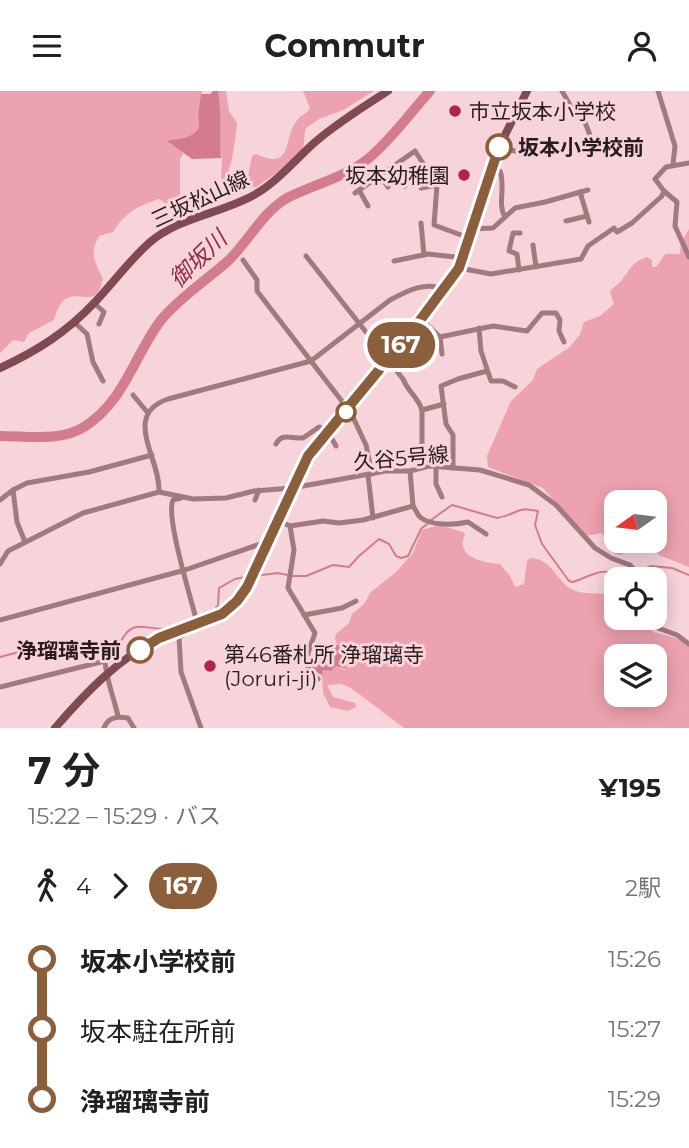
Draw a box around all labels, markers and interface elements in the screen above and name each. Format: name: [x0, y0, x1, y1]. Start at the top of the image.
text: Commutr: [264, 26, 425, 65]
icon: menu: [28, 27, 66, 65]
icon: person: [623, 27, 661, 65]
place label: 市立坂本小学校: [469, 99, 616, 124]
marker: 市立坂本小学校: [447, 103, 463, 119]
marker: 坂本小学校前: [486, 134, 512, 160]
place label: 坂本小学校前: [518, 135, 644, 160]
place label: 坂本幼稚園: [345, 163, 450, 188]
street label: 三坂松山線: [147, 165, 253, 233]
marker: 坂本幼稚園: [456, 167, 472, 183]
water label: 御坂川: [163, 223, 235, 293]
line badge: 167: [361, 322, 441, 368]
text: 167: [381, 330, 421, 359]
unlabelled marker: [336, 402, 356, 422]
street label: 久谷5号線: [352, 441, 450, 475]
north arrow: [604, 490, 667, 553]
map controls: [604, 490, 667, 707]
button: locate: [604, 567, 667, 630]
marker: 浄瑠璃寺前: [127, 637, 153, 663]
place label: 浄瑠璃寺前: [16, 638, 121, 663]
place label: 第46番札所 浄瑠璃寺 (Joruri-ji): [224, 642, 424, 691]
button: layers: [604, 644, 667, 707]
marker: 第46番札所 浄瑠璃寺 (Joruri-ji): [202, 658, 218, 674]
text: 7 分: [28, 747, 100, 794]
text: ¥195: [599, 772, 661, 804]
text: 15:22 – 15:29 · バス: [28, 802, 221, 830]
icon: walk: [28, 867, 66, 905]
icon: forward: [101, 867, 139, 905]
text: 167: [163, 871, 203, 900]
text: 4: [76, 872, 91, 900]
text: 2駅: [625, 874, 661, 902]
text: 15:26: [608, 945, 661, 973]
text: 坂本小学校前: [80, 946, 236, 978]
text: 15:27: [608, 1015, 661, 1043]
text: 坂本駐在所前: [80, 1016, 236, 1048]
text: 15:29: [608, 1085, 661, 1113]
text: 浄瑠璃寺前: [80, 1086, 210, 1118]

